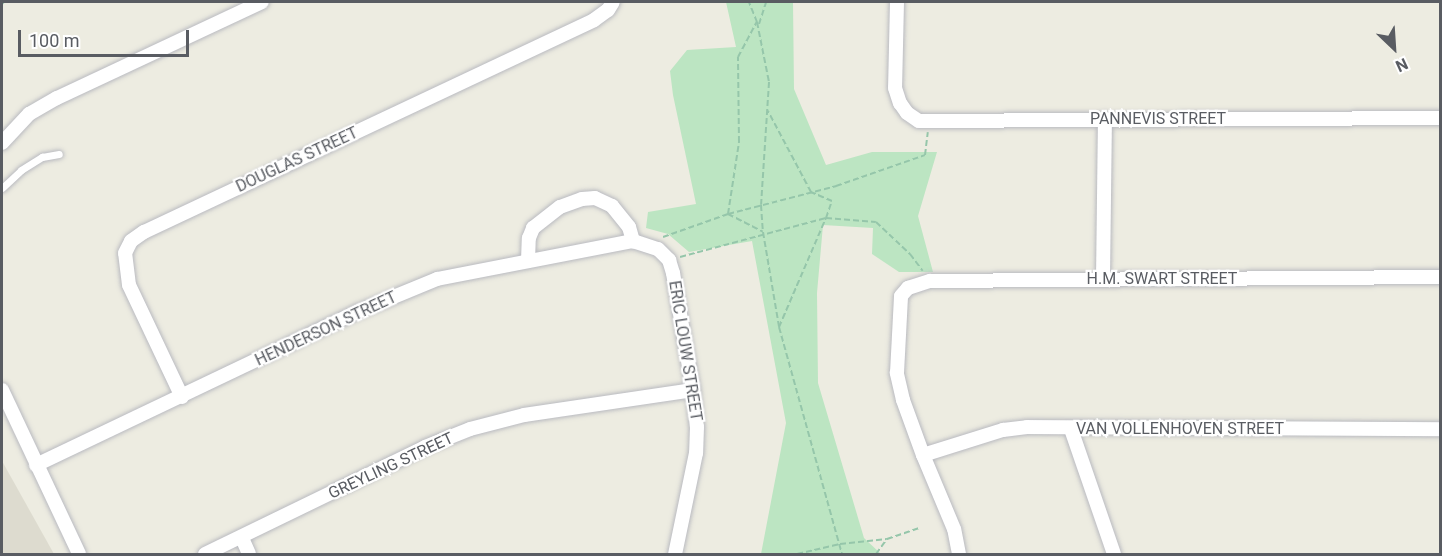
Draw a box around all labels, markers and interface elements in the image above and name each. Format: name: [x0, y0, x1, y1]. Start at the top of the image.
scale bar: [21, 18, 192, 56]
north arrow: [1364, 18, 1424, 78]
text: 100 m: [29, 30, 80, 51]
text: N: [1393, 54, 1411, 76]
street label: PANNEVIS STREET: [1090, 109, 1226, 129]
street label: DOUGLAS STREET: [233, 123, 361, 197]
street label: H.M. SWART STREET: [1086, 269, 1238, 289]
street label: ERIC LOUW STREET: [664, 279, 706, 423]
street label: HENDERSON STREET: [252, 288, 400, 370]
street label: VAN VOLLENHOVEN STREET: [1076, 419, 1284, 439]
street label: GREYLING STREET: [326, 429, 456, 503]

